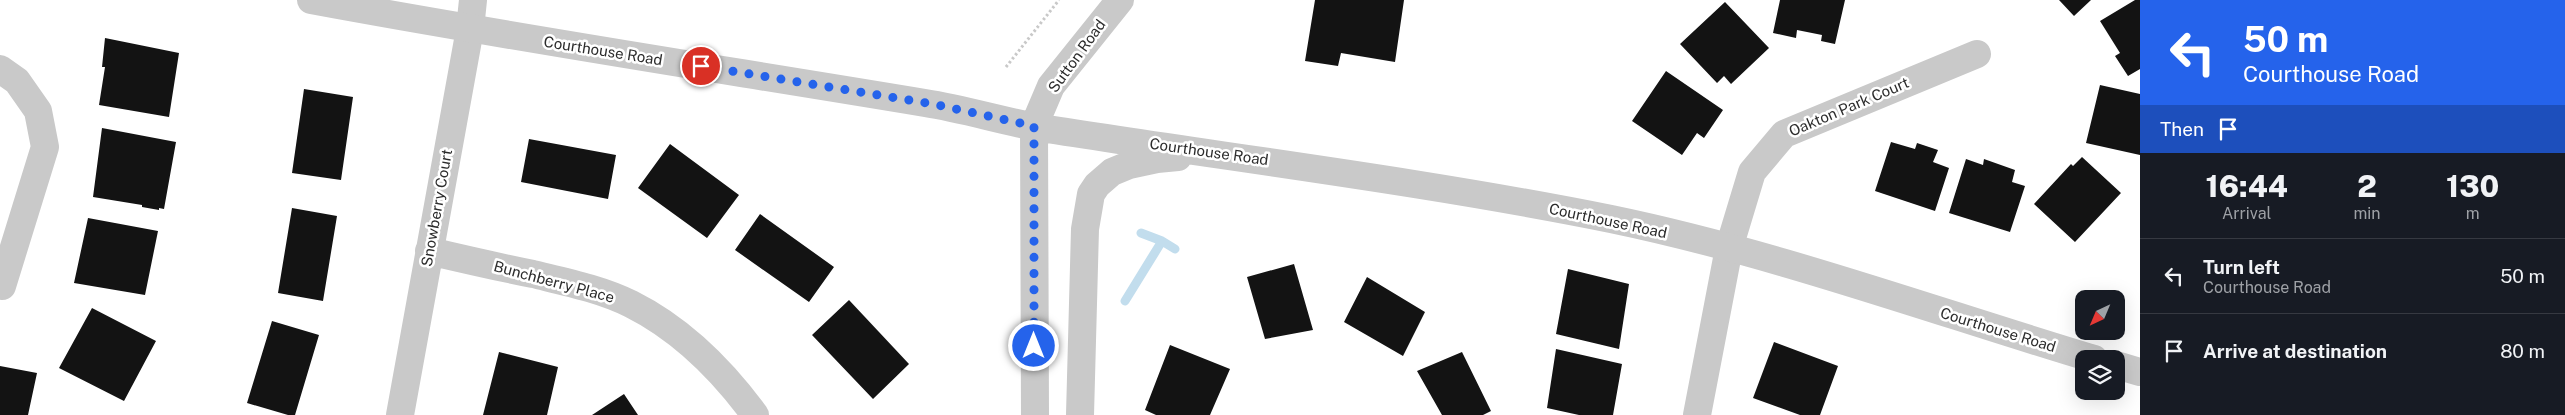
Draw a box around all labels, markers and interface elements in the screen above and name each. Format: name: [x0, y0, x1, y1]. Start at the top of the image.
street label: Sutton Road: [1045, 16, 1109, 95]
text: 50 m: [2243, 19, 2328, 60]
icon: left: [2160, 20, 2225, 85]
street label: Courthouse Road: [542, 33, 664, 68]
pin: [680, 45, 722, 87]
icon: arrive: [687, 52, 715, 80]
text: Courthouse Road: [2243, 61, 2419, 87]
street label: Oakton Park Court: [1786, 74, 1911, 139]
icon: arrive: [2214, 115, 2242, 143]
text: Then: [2160, 118, 2204, 140]
street label: Courthouse Road: [1148, 135, 1270, 168]
street label: Snowberry Court: [418, 148, 455, 268]
text: 16:44: [2206, 168, 2288, 204]
text: 2: [2357, 168, 2377, 204]
text: 130: [2446, 168, 2499, 204]
street label: Courthouse Road: [1548, 200, 1669, 241]
text: Arrival: [2222, 204, 2271, 223]
text: min: [2353, 204, 2381, 223]
text: m: [2466, 204, 2480, 223]
text: Turn left: [2203, 256, 2280, 278]
street label: Bunchberry Place: [492, 257, 616, 306]
icon: left: [2160, 262, 2188, 290]
text: 50 m: [2500, 265, 2545, 287]
text: Courthouse Road: [2203, 278, 2331, 297]
north arrow: [2075, 290, 2125, 340]
map controls: [2075, 290, 2125, 400]
street label: Courthouse Road: [1938, 304, 2058, 355]
position arrow: [1007, 319, 1059, 371]
icon: arrive: [2160, 337, 2188, 365]
text: Arrive at destination: [2203, 340, 2387, 362]
text: 80 m: [2500, 340, 2545, 362]
button: layers: [2075, 350, 2125, 400]

